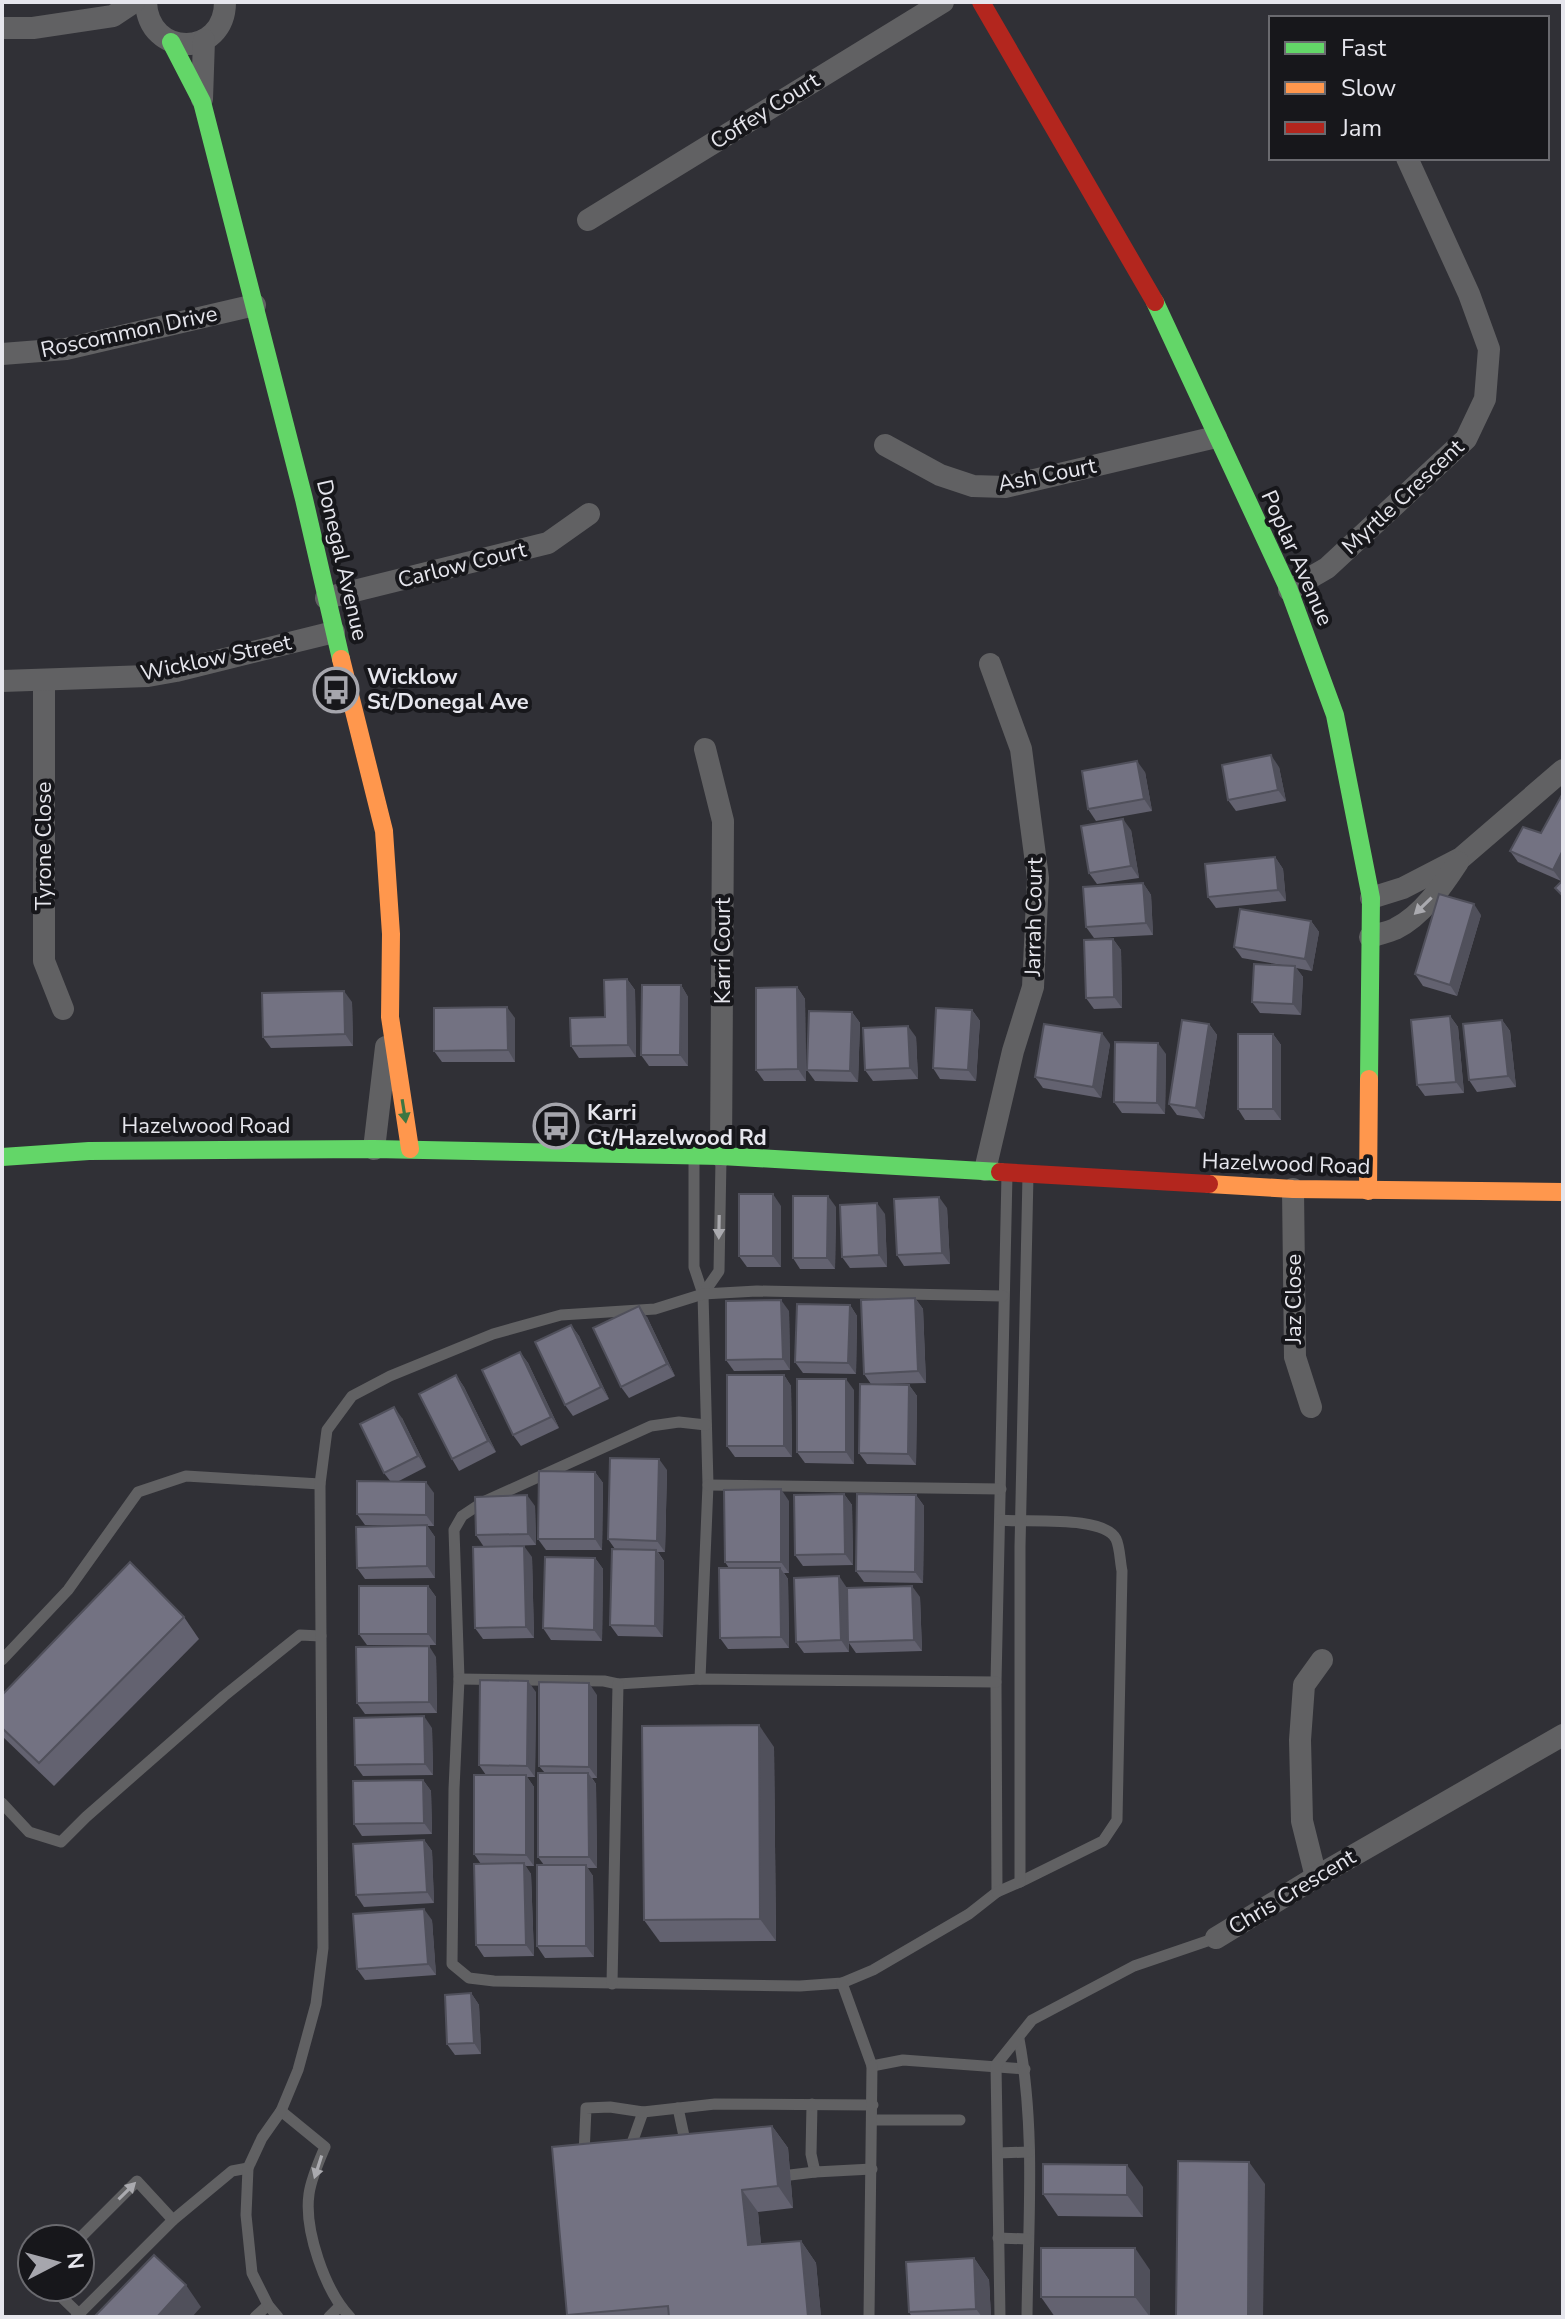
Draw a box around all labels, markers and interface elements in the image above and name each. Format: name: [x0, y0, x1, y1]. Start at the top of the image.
legend: [1269, 16, 1549, 160]
text: Fast: [1341, 32, 1387, 64]
street label: Coffey Court: [705, 65, 826, 156]
text: Slow: [1341, 72, 1396, 104]
text: Jam: [1340, 112, 1382, 144]
street label: Roscommon Drive: [38, 299, 220, 365]
street label: Myrtle Crescent: [1335, 432, 1471, 561]
street label: Ash Court: [995, 451, 1099, 499]
street label: Donegal Avenue: [309, 477, 375, 643]
street label: Poplar Avenue: [1254, 486, 1340, 630]
street label: Carlow Court: [395, 534, 530, 595]
street label: Wicklow Street: [138, 627, 294, 689]
place label: Wicklow St/Donegal Ave: [367, 662, 529, 717]
bus stop icon: Wicklow St/Donegal Ave: [312, 666, 360, 714]
street label: Tyrone Close: [29, 782, 59, 910]
street label: Jarrah Court: [1018, 857, 1050, 978]
one-way arrow: [1414, 896, 1433, 914]
street label: Karri Court: [708, 897, 738, 1004]
place label: Karri Ct/Hazelwood Rd: [587, 1098, 767, 1153]
one-way arrow: [398, 1099, 411, 1124]
bus stop icon: Karri Ct/Hazelwood Rd: [532, 1102, 580, 1150]
street label: Hazelwood Road: [122, 1111, 290, 1141]
street label: Hazelwood Road: [1201, 1146, 1371, 1182]
one-way arrow: [713, 1215, 726, 1240]
street label: Jaz Close: [1279, 1254, 1309, 1345]
street label: Chris Crescent: [1223, 1842, 1361, 1942]
one-way arrow: [311, 2155, 323, 2179]
one-way arrow: [117, 2183, 136, 2201]
north arrow: [16, 2223, 96, 2303]
text: N: [59, 2251, 91, 2271]

